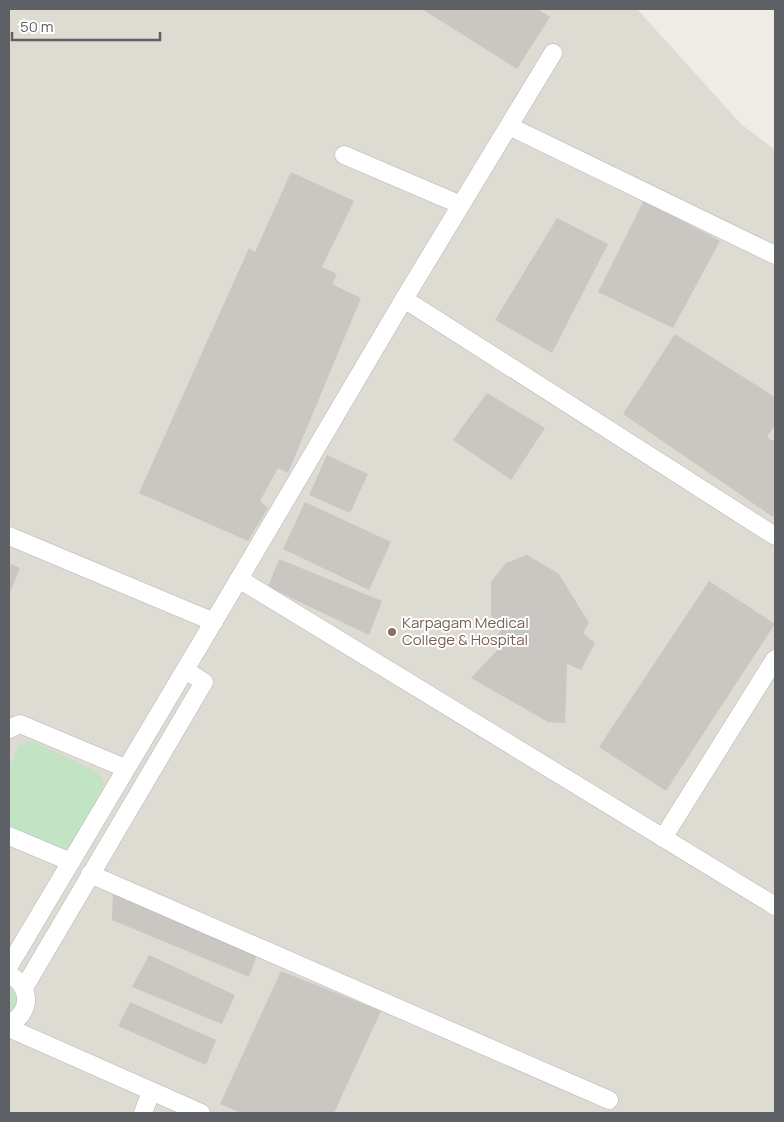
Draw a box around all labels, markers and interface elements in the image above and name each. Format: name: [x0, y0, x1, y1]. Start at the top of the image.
scale bar: [12, 10, 160, 42]
text: 50 m: [20, 16, 54, 37]
place label: Karpagam Medical College & Hospital: [402, 612, 529, 650]
marker: Karpagam Medical College & Hospital: [386, 626, 398, 638]

